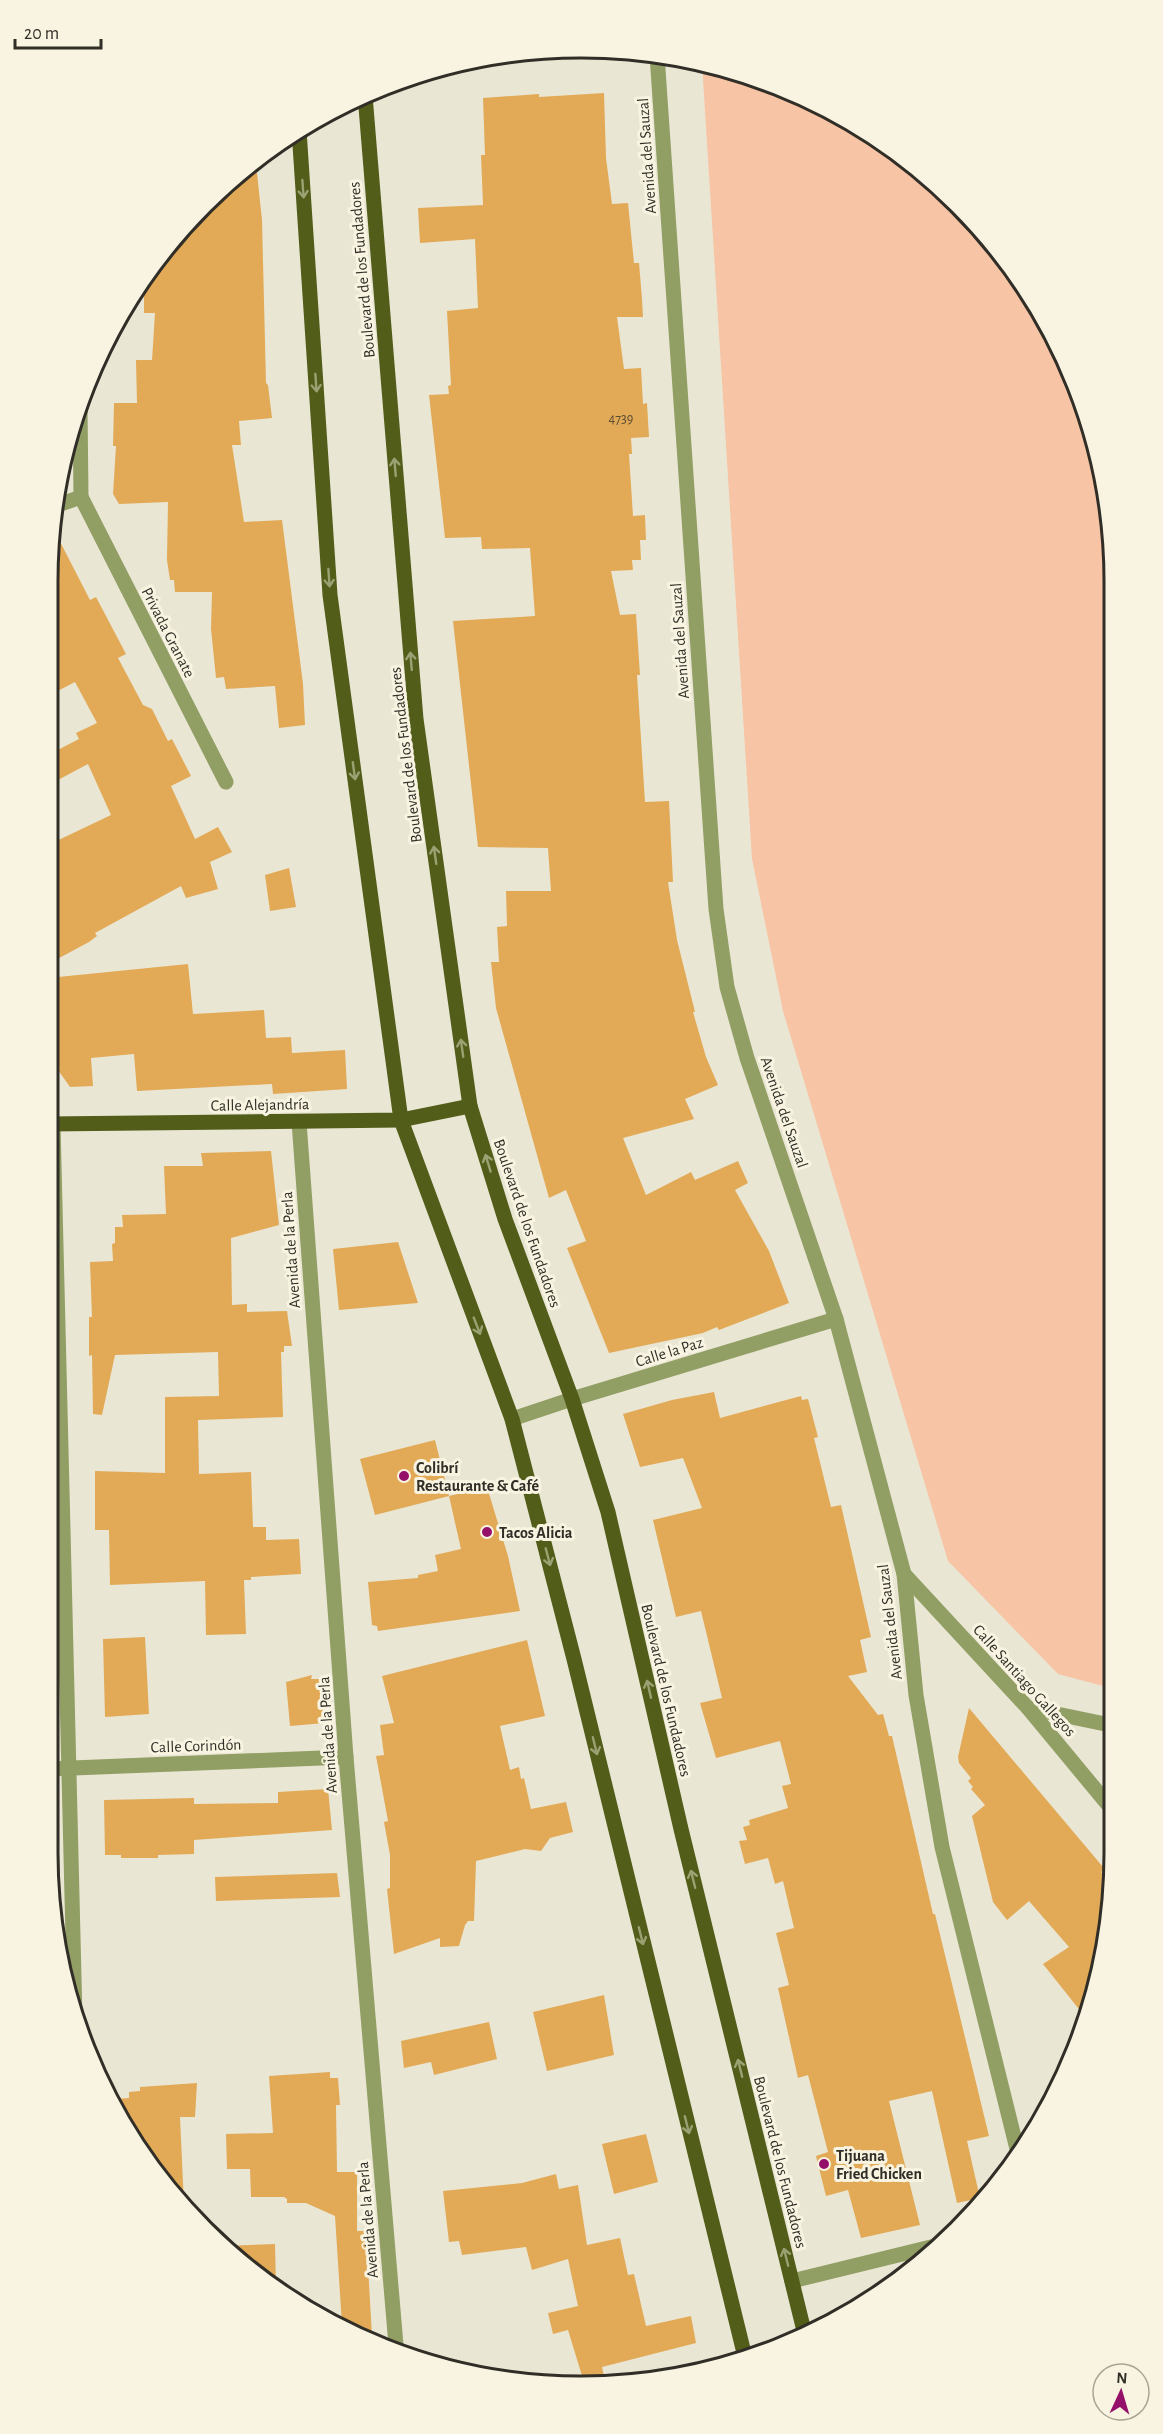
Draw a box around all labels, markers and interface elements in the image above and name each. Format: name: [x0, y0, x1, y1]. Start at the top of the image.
scale bar: [15, 12, 100, 50]
text: 20 m: [24, 25, 59, 43]
street label: Avenida del Sauzal: [635, 97, 659, 214]
one-way arrow: [298, 178, 309, 198]
street label: Boulevard de los Fundadores: [346, 181, 378, 359]
one-way arrow: [311, 373, 322, 393]
house number: 4739: [609, 412, 633, 426]
one-way arrow: [389, 457, 400, 477]
one-way arrow: [324, 567, 335, 587]
street label: Avenida del Sauzal: [668, 582, 692, 699]
street label: Privada Granate: [139, 585, 198, 680]
one-way arrow: [405, 652, 416, 672]
street label: Boulevard de los Fundadores: [387, 666, 425, 844]
one-way arrow: [349, 761, 360, 781]
one-way arrow: [430, 845, 441, 865]
one-way arrow: [457, 1038, 468, 1058]
street label: Avenida del Sauzal: [758, 1055, 811, 1170]
street label: Calle Alejandría: [211, 1096, 309, 1115]
street label: Boulevard de los Fundadores: [491, 1137, 563, 1310]
one-way arrow: [482, 1154, 493, 1173]
street label: Avenida de la Perla: [279, 1191, 303, 1309]
one-way arrow: [472, 1316, 483, 1335]
street label: Calle la Paz: [634, 1334, 705, 1370]
place label: Colibrí Restaurante & Café: [416, 1460, 539, 1494]
marker: Colibrí Restaurante & Café: [397, 1469, 411, 1483]
marker: Tacos Alicia: [480, 1525, 494, 1539]
place label: Tacos Alicia: [499, 1525, 573, 1541]
one-way arrow: [542, 1547, 554, 1566]
street label: Avenida del Sauzal: [875, 1563, 905, 1681]
street label: Boulevard de los Fundadores: [638, 1602, 694, 1778]
street label: Calle Santiago Gallegos: [970, 1622, 1079, 1740]
street label: Avenida de la Perla: [316, 1676, 340, 1794]
one-way arrow: [642, 1680, 654, 1699]
street label: Calle Corindón: [150, 1736, 242, 1756]
one-way arrow: [590, 1736, 602, 1755]
one-way arrow: [687, 1869, 699, 1888]
one-way arrow: [636, 1926, 648, 1945]
one-way arrow: [733, 2059, 745, 2078]
street label: Boulevard de los Fundadores: [751, 2075, 809, 2250]
one-way arrow: [681, 2115, 693, 2134]
place label: Tijuana Fried Chicken: [836, 2148, 922, 2182]
marker: Tijuana Fried Chicken: [817, 2157, 831, 2171]
street label: Avenida de la Perla: [355, 2161, 381, 2279]
one-way arrow: [780, 2248, 792, 2267]
north arrow: [1091, 2362, 1151, 2422]
text: N: [1116, 2370, 1128, 2386]

